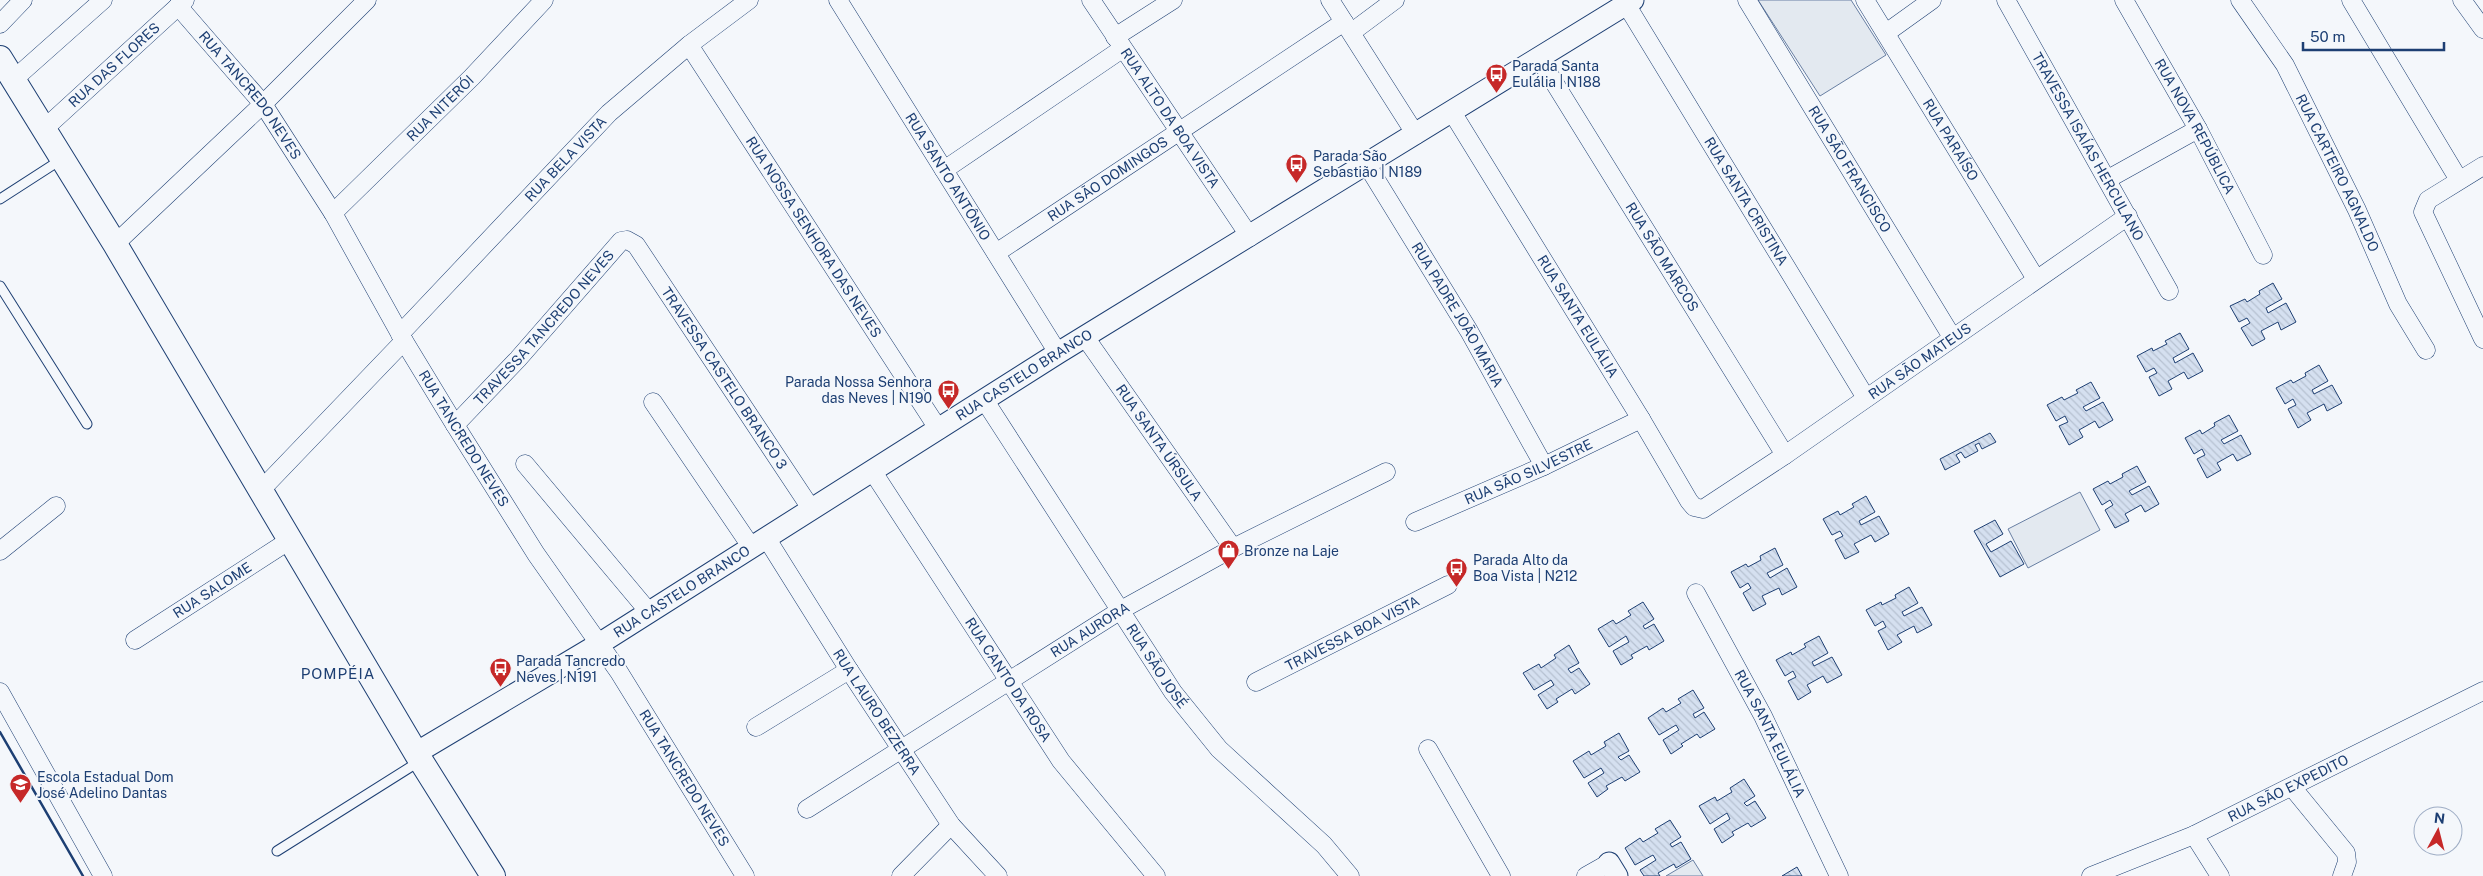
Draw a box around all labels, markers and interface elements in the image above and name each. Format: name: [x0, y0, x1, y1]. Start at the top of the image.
street label: RUA DAS FLORES: [65, 19, 163, 111]
scale bar: [2303, 20, 2444, 52]
street label: RUA TANCREDO NEVES: [196, 28, 304, 162]
text: 50 m: [2310, 28, 2345, 45]
street label: RUA ALTO DA BOA VISTA: [1118, 45, 1223, 191]
street label: TRAVESSA ISAÍAS HERCULANO: [2029, 50, 2147, 244]
street label: RUA NOVA REPÚBLICA: [2151, 56, 2238, 197]
place label: Parada Santa Eulália | N188: [1512, 58, 1601, 90]
bus stop icon: Parada Santa Eulália | N188: [1484, 62, 1508, 93]
street label: RUA NITERÓI: [403, 72, 477, 144]
street label: RUA CARTEIRO AGNALDO: [2293, 91, 2382, 254]
street label: RUA PARAÍSO: [1920, 96, 1982, 184]
street label: RUA SÃO FRANCISCO: [1805, 103, 1894, 235]
street label: RUA SANTO ANTÔNIO: [902, 110, 994, 243]
street label: RUA BELA VISTA: [522, 113, 610, 205]
street label: RUA SÃO DOMINGOS: [1044, 133, 1171, 225]
street label: RUA NOSSA SENHORA DAS NEVES: [743, 134, 885, 340]
street label: RUA SANTA CRISTINA: [1701, 134, 1791, 268]
place label: Parada São Sebastião | N189: [1313, 148, 1422, 180]
bus stop icon: Parada São Sebastião | N189: [1285, 152, 1309, 183]
street label: RUA SÃO MARCOS: [1622, 199, 1702, 314]
street label: RUA PADRE JOÃO MARIA: [1409, 239, 1507, 390]
street label: TRAVESSA TANCREDO NEVES: [471, 247, 617, 408]
street label: RUA SANTA EULÁLIA: [1534, 252, 1622, 381]
street label: TRAVESSA CASTELO BRANCO 3: [658, 284, 791, 472]
street label: RUA SÃO MATEUS: [1865, 320, 1974, 402]
street label: RUA CASTELO BRANCO: [953, 326, 1095, 424]
street label: RUA TANCREDO NEVES: [416, 367, 512, 510]
place label: Parada Nossa Senhora das Neves | N190: [785, 374, 932, 406]
bus stop icon: Parada Nossa Senhora das Neves | N190: [936, 378, 960, 409]
street label: RUA SANTA ÚRSULA: [1113, 381, 1205, 504]
street label: RUA SÃO SILVESTRE: [1462, 436, 1595, 508]
shop icon: Bronze na Laje: [1216, 539, 1240, 570]
street label: RUA CASTELO BRANCO: [611, 542, 753, 641]
place label: Bronze na Laje: [1244, 543, 1339, 559]
place label: Parada Alto da Boa Vista | N212: [1473, 552, 1577, 584]
bus stop icon: Parada Alto da Boa Vista | N212: [1445, 556, 1469, 587]
street label: RUA SALOME: [170, 559, 255, 621]
street label: TRAVESSA BOA VISTA: [1283, 593, 1422, 674]
street label: RUA AURORA: [1048, 599, 1132, 661]
street label: RUA CANTO DA ROSA: [962, 615, 1055, 745]
street label: RUA SÃO JOSÉ: [1123, 621, 1192, 711]
street label: RUA LAURO BEZERRA: [830, 646, 924, 778]
place label: Parada Tancredo Neves | N191: [516, 653, 625, 685]
bus stop icon: Parada Tancredo Neves | N191: [488, 657, 512, 688]
district label: POMPÉIA: [301, 665, 375, 682]
street label: RUA SANTA EULÁLIA: [1731, 667, 1809, 800]
street label: RUA TANCREDO NEVES: [636, 707, 733, 849]
street label: RUA SÃO EXPEDITO: [2225, 751, 2351, 825]
place label: Escola Estadual Dom José Adelino Dantas: [37, 769, 174, 801]
school or university icon: Escola Estadual Dom José Adelino Dantas: [9, 773, 33, 804]
north arrow: [2413, 806, 2463, 856]
text: N: [2433, 809, 2446, 827]

